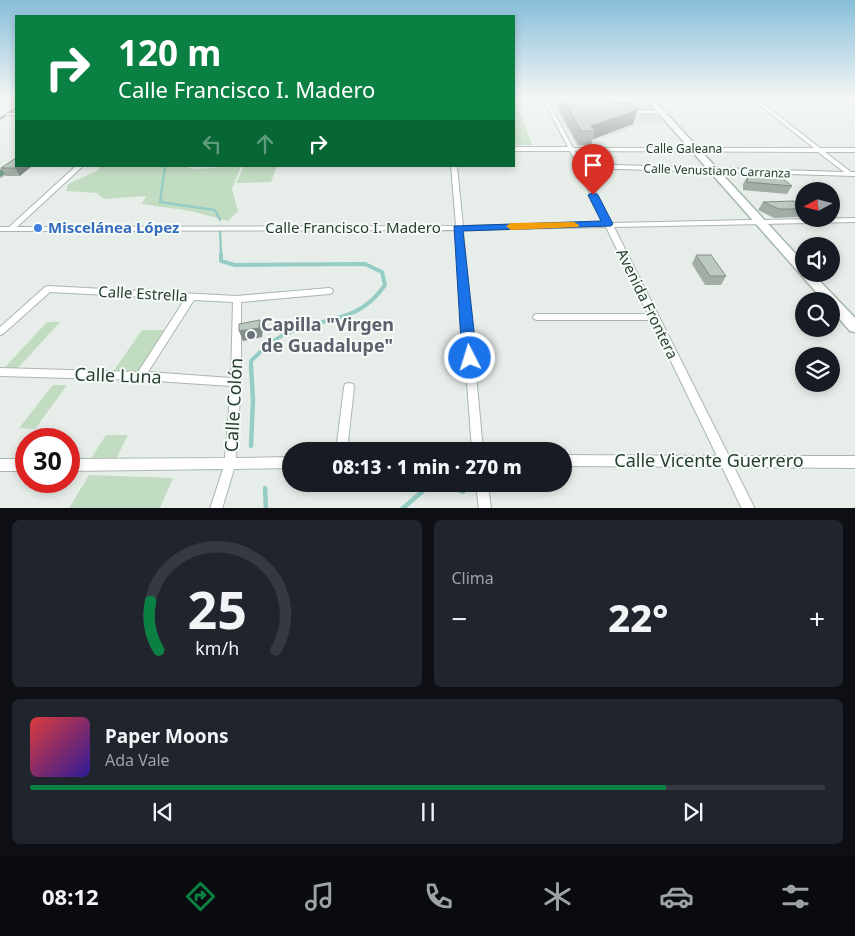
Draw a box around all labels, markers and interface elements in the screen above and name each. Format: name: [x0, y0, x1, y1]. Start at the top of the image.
text: 120 m: [118, 29, 221, 76]
icon: right: [35, 35, 100, 100]
text: Calle Francisco I. Madero: [118, 74, 375, 104]
icon: left: [198, 130, 226, 158]
icon: ahead: [251, 130, 279, 158]
icon: right: [304, 130, 332, 158]
street label: Calle Galeana: [646, 140, 722, 157]
pin: [572, 144, 614, 195]
icon: arrive: [579, 151, 607, 179]
street label: Calle Venustiano Carranza: [643, 159, 791, 182]
north arrow: [795, 182, 840, 228]
map controls: [795, 182, 840, 392]
place label: Miscelánea López: [48, 217, 179, 237]
street label: Calle Francisco I. Madero: [265, 217, 441, 237]
marker: Miscelánea López: [32, 222, 44, 234]
button: sound: [795, 237, 840, 282]
street label: Avenida Frontera: [612, 245, 683, 362]
street label: Calle Estrella: [98, 281, 188, 305]
button: search: [795, 292, 840, 337]
place label: Capilla "Virgen de Guadalupe": [261, 312, 394, 357]
marker: Capilla "Virgen de Guadalupe": [245, 329, 257, 341]
position arrow: [443, 331, 495, 383]
button: layers: [795, 347, 840, 392]
street label: Calle Colón: [219, 357, 247, 453]
street label: Calle Luna: [74, 361, 162, 389]
speed limit sign: 30: [15, 428, 80, 493]
street label: Calle Vicente Guerrero: [614, 448, 804, 472]
text: 08:13 · 1 min · 270 m: [332, 454, 522, 480]
text: Clima: [452, 567, 494, 589]
text: 25: [187, 573, 247, 644]
text: 22°: [608, 591, 668, 643]
text: −: [452, 599, 468, 637]
text: +: [809, 599, 825, 637]
text: km/h: [195, 636, 239, 660]
text: Paper Moons: [105, 723, 229, 749]
text: Ada Vale: [105, 749, 170, 771]
icon: previous: [149, 798, 177, 826]
icon: pause: [414, 798, 442, 826]
icon: next: [679, 798, 707, 826]
icon: directions: [183, 879, 218, 914]
icon: music: [302, 879, 337, 914]
icon: phone: [421, 879, 456, 914]
icon: climate: [540, 879, 575, 914]
icon: car: [659, 879, 694, 914]
icon: filters: [778, 879, 813, 914]
text: 08:12: [42, 881, 99, 911]

